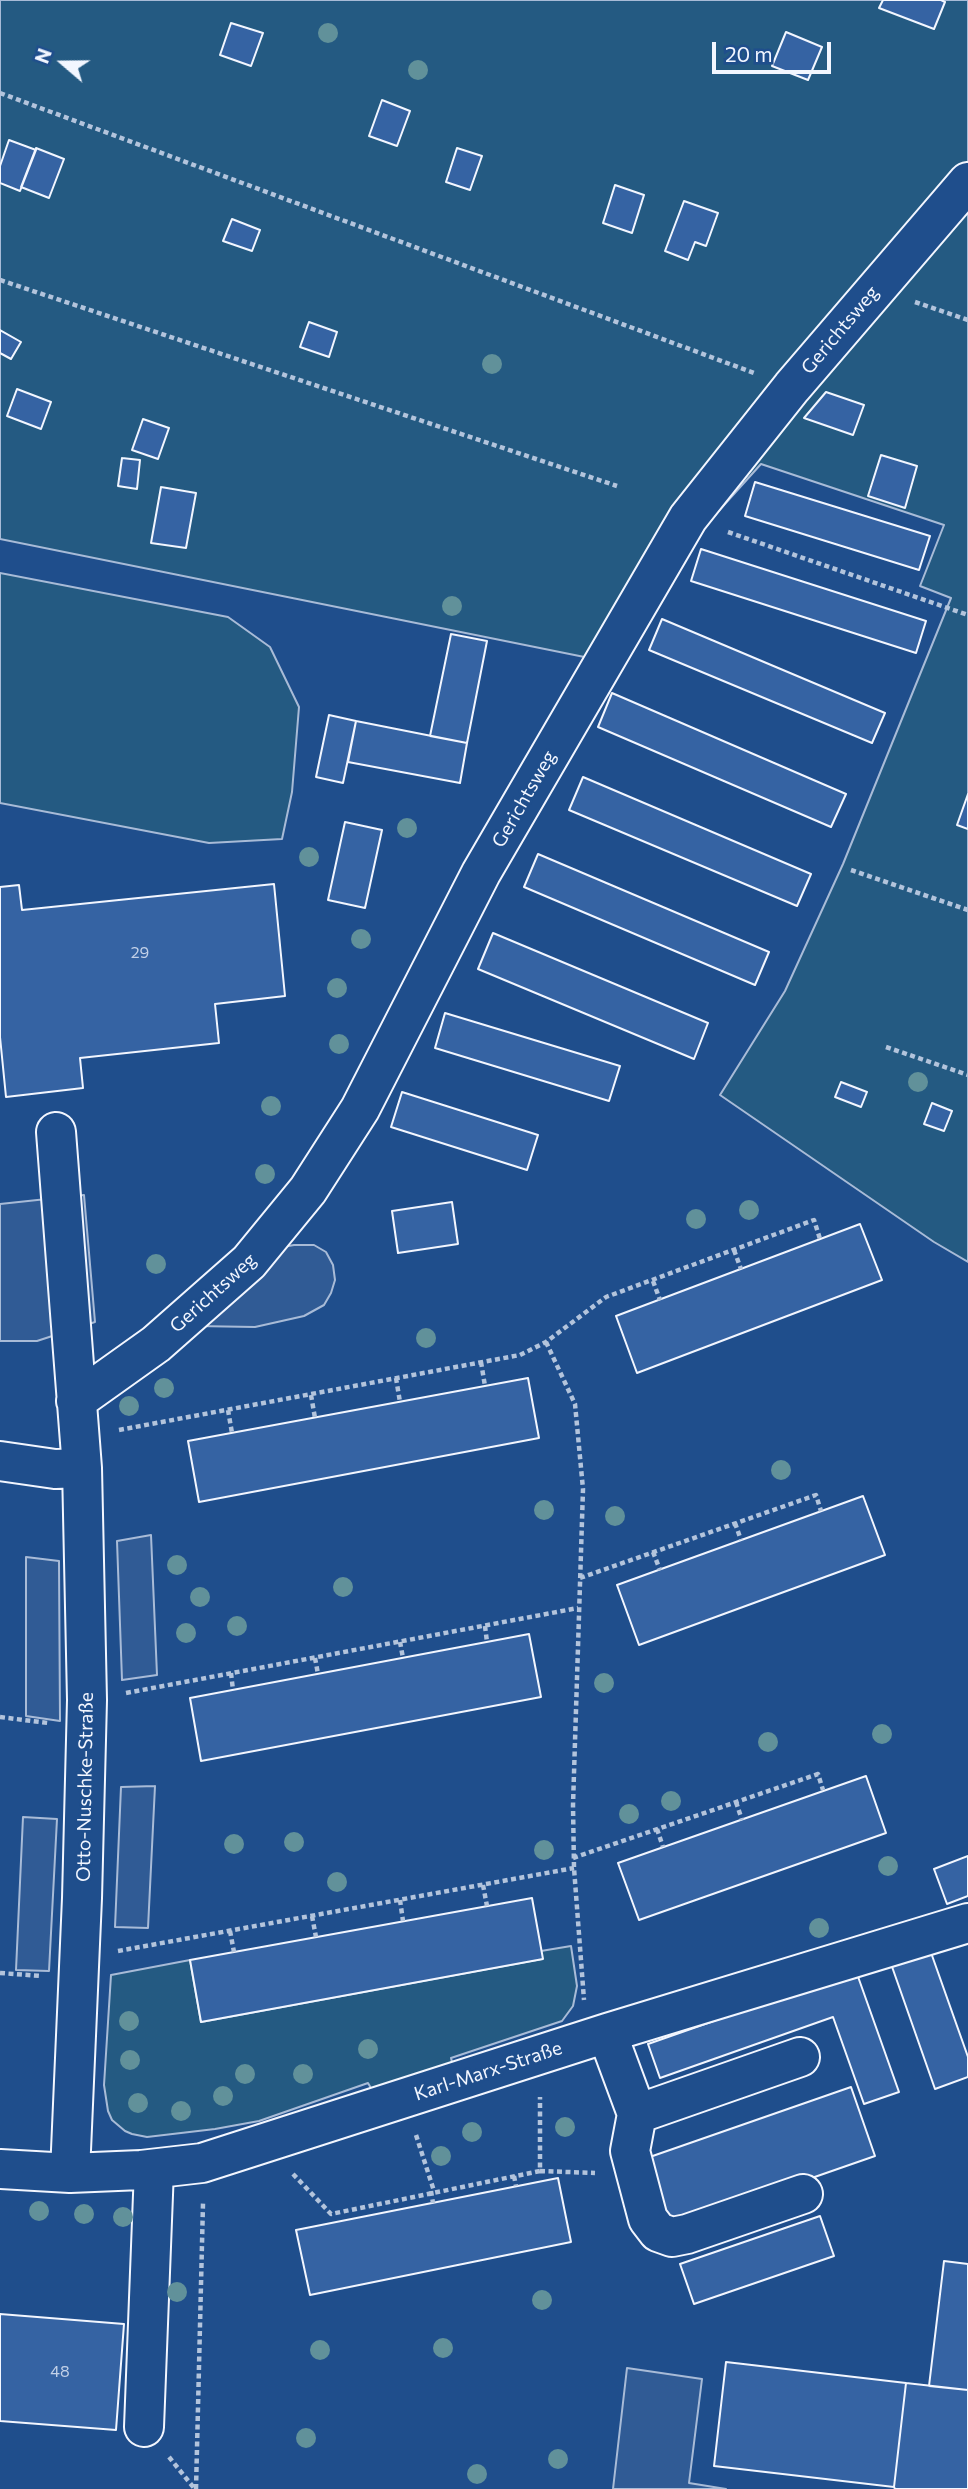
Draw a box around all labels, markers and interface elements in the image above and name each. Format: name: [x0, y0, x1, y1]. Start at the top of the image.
north arrow: [28, 28, 98, 98]
scale bar: [716, 28, 835, 72]
text: 20 m: [725, 41, 773, 66]
text: N: [30, 45, 56, 66]
street label: Gerichtsweg: [797, 281, 883, 379]
street label: Gerichtsweg: [487, 746, 561, 852]
house number: 29: [131, 943, 149, 963]
street label: Gerichtsweg: [165, 1248, 261, 1338]
street label: Otto-Nuschke-Straße: [72, 1692, 98, 1882]
street label: Karl-Marx-Straße: [411, 2036, 565, 2106]
house number: 48: [50, 2362, 70, 2382]

